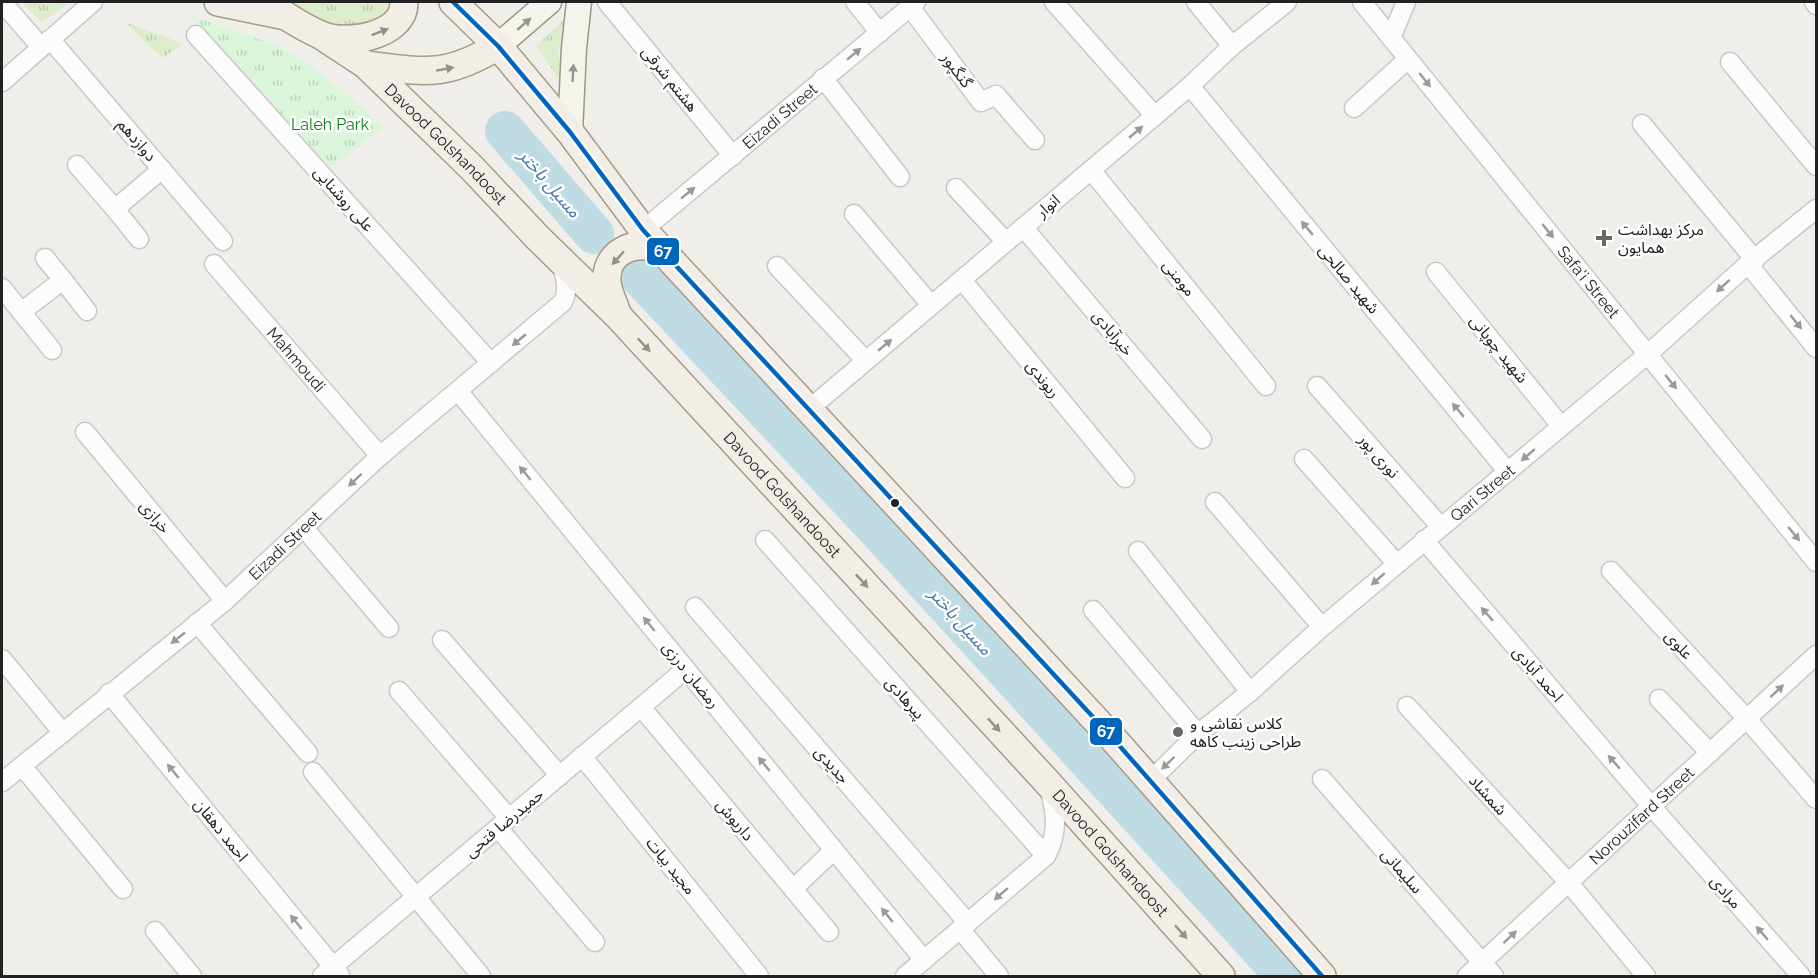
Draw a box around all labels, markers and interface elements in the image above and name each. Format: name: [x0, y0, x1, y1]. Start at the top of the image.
one-way arrow: [516, 17, 531, 30]
one-way arrow: [371, 26, 389, 36]
street label: هشتم شرقی: [635, 42, 702, 118]
one-way arrow: [846, 47, 862, 60]
street label: گنگپور: [936, 48, 977, 93]
one-way arrow: [436, 64, 455, 73]
one-way arrow: [568, 64, 577, 83]
one-way arrow: [1418, 72, 1431, 87]
street label: Davood Golshandoost: [381, 79, 511, 209]
street label: Eizadi Street: [738, 79, 821, 153]
street label: دوازدهم: [111, 115, 161, 167]
park label: Laleh Park: [291, 115, 369, 134]
one-way arrow: [1128, 126, 1143, 139]
water label: مسیل باختر: [513, 143, 586, 223]
street label: علی روشنایی: [310, 163, 378, 235]
one-way arrow: [680, 186, 696, 199]
street label: انوار: [1031, 191, 1064, 222]
one-way arrow: [1301, 220, 1314, 235]
place label: مرکز بهداشت همایون: [1618, 220, 1704, 257]
one-way arrow: [1542, 223, 1555, 239]
marker: مرکز بهداشت همایون: [1595, 229, 1613, 247]
line badge: 67: [646, 237, 680, 266]
street label: شهید صالحی: [1315, 241, 1383, 317]
text: 67: [654, 242, 672, 261]
street label: Safa'i Street: [1554, 242, 1624, 322]
one-way arrow: [611, 250, 624, 266]
street label: مومنی: [1159, 256, 1199, 300]
one-way arrow: [1717, 279, 1731, 293]
street label: خیرآبادی: [1088, 306, 1138, 360]
street label: شهید چوپانی: [1465, 311, 1532, 387]
one-way arrow: [1789, 314, 1802, 330]
street label: Mahmoudi: [263, 323, 330, 395]
one-way arrow: [511, 333, 526, 345]
one-way arrow: [637, 337, 651, 351]
one-way arrow: [877, 339, 892, 352]
street label: ریوندی: [1022, 356, 1064, 402]
one-way arrow: [1665, 374, 1678, 390]
one-way arrow: [1451, 402, 1464, 418]
street label: Davood Golshandoost: [720, 428, 845, 562]
street label: نوری پور: [1353, 429, 1403, 483]
one-way arrow: [1521, 448, 1536, 461]
street label: Qari Street: [1446, 460, 1519, 525]
one-way arrow: [519, 465, 532, 481]
one-way arrow: [347, 473, 362, 487]
street label: خرازی: [136, 497, 174, 537]
unlabelled marker: [889, 497, 901, 509]
street label: Eizadi Street: [245, 506, 325, 583]
one-way arrow: [1787, 526, 1799, 541]
one-way arrow: [1371, 572, 1386, 585]
one-way arrow: [855, 573, 868, 588]
water label: مسیل باختر: [923, 581, 997, 660]
one-way arrow: [1481, 607, 1494, 622]
one-way arrow: [643, 617, 656, 632]
street label: علوی: [1661, 627, 1697, 663]
one-way arrow: [171, 632, 186, 644]
street label: رمضان درزی: [658, 638, 724, 712]
street label: احمد آبادی: [1509, 642, 1567, 706]
street label: پیرهادی: [880, 673, 929, 724]
one-way arrow: [1770, 684, 1785, 698]
place label: کلاس نقاشی و طراحی زینب کاهه: [1190, 714, 1301, 751]
one-way arrow: [987, 717, 1001, 732]
line badge: 67: [1089, 717, 1123, 746]
text: 67: [1097, 722, 1115, 741]
marker: کلاس نقاشی و طراحی زینب کاهه: [1171, 725, 1185, 739]
street label: جدیدی: [811, 742, 853, 788]
one-way arrow: [1607, 754, 1620, 770]
one-way arrow: [757, 756, 770, 772]
one-way arrow: [1161, 756, 1176, 770]
street label: Norouzifard Street: [1585, 762, 1698, 868]
one-way arrow: [166, 763, 179, 779]
street label: شمشاد: [1465, 771, 1511, 819]
street label: حمیدرضا فتحی: [461, 785, 547, 861]
street label: Davood Golshandoost: [1049, 785, 1173, 921]
street label: احمد دهقان: [190, 795, 252, 865]
street label: داریوش: [712, 795, 758, 845]
street label: مجید بیات: [642, 834, 700, 898]
street label: سلیمانی: [1377, 845, 1427, 897]
street label: مرادی: [1706, 871, 1746, 913]
one-way arrow: [994, 887, 1009, 900]
one-way arrow: [881, 908, 894, 923]
one-way arrow: [290, 915, 303, 930]
one-way arrow: [1174, 924, 1187, 939]
one-way arrow: [1755, 925, 1769, 940]
one-way arrow: [1502, 931, 1517, 944]

